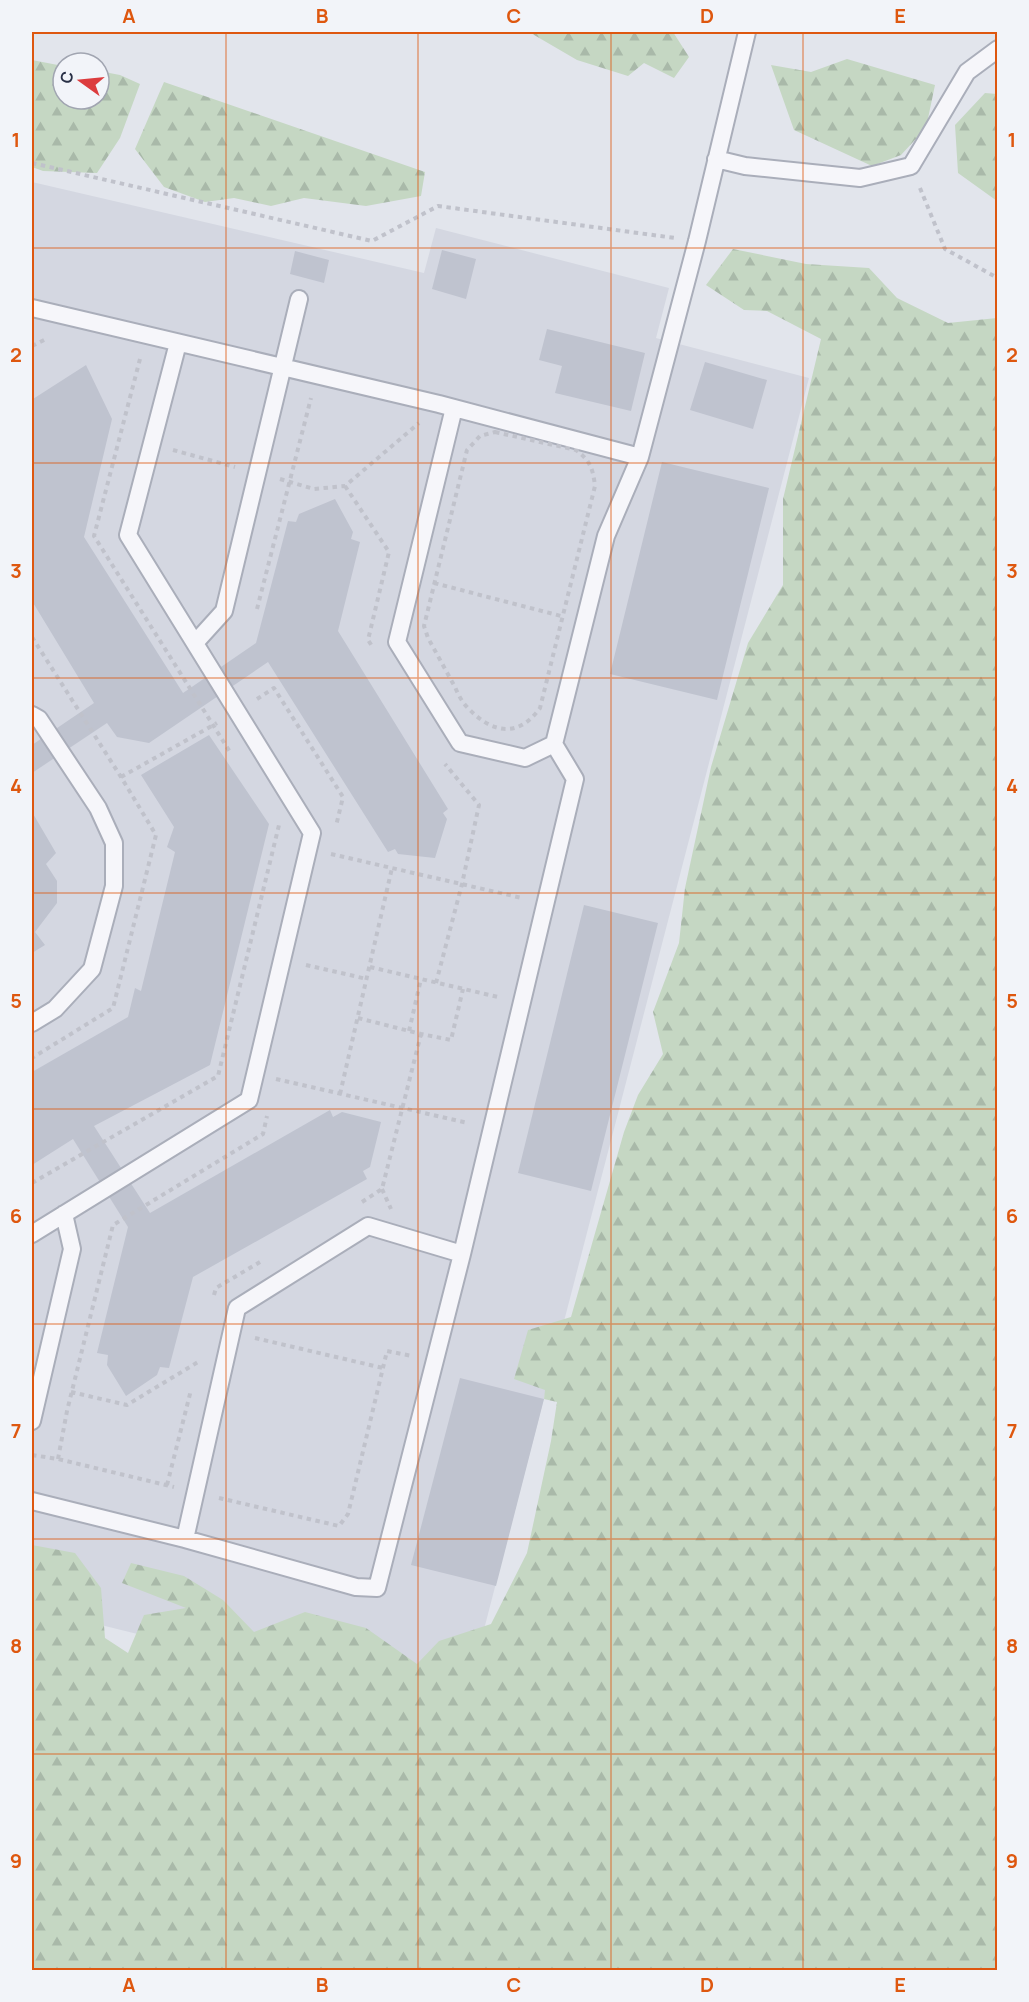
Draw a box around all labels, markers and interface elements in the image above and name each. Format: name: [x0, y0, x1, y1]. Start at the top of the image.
text: A: [122, 2, 136, 29]
text: B: [316, 2, 329, 29]
text: C: [507, 2, 521, 29]
text: D: [700, 2, 714, 29]
text: E: [894, 2, 906, 29]
north arrow: [51, 51, 111, 111]
text: С: [54, 68, 79, 86]
text: 1: [12, 126, 20, 153]
text: 1: [1008, 126, 1016, 153]
text: 2: [10, 341, 22, 368]
text: 2: [1006, 341, 1018, 368]
text: 3: [10, 557, 22, 584]
text: 3: [1006, 557, 1018, 584]
text: 4: [10, 772, 22, 799]
text: 4: [1006, 772, 1018, 799]
text: 5: [10, 987, 22, 1014]
text: 5: [1006, 987, 1018, 1014]
text: 6: [10, 1202, 22, 1229]
text: 6: [1006, 1202, 1018, 1229]
text: 7: [11, 1417, 21, 1444]
text: 7: [1007, 1417, 1017, 1444]
text: 8: [10, 1632, 22, 1659]
text: 8: [1006, 1632, 1018, 1659]
text: 9: [10, 1847, 22, 1874]
text: 9: [1006, 1847, 1018, 1874]
text: A: [122, 1971, 136, 1998]
text: B: [316, 1971, 329, 1998]
text: C: [507, 1971, 521, 1998]
text: D: [700, 1971, 714, 1998]
text: E: [894, 1971, 906, 1998]

